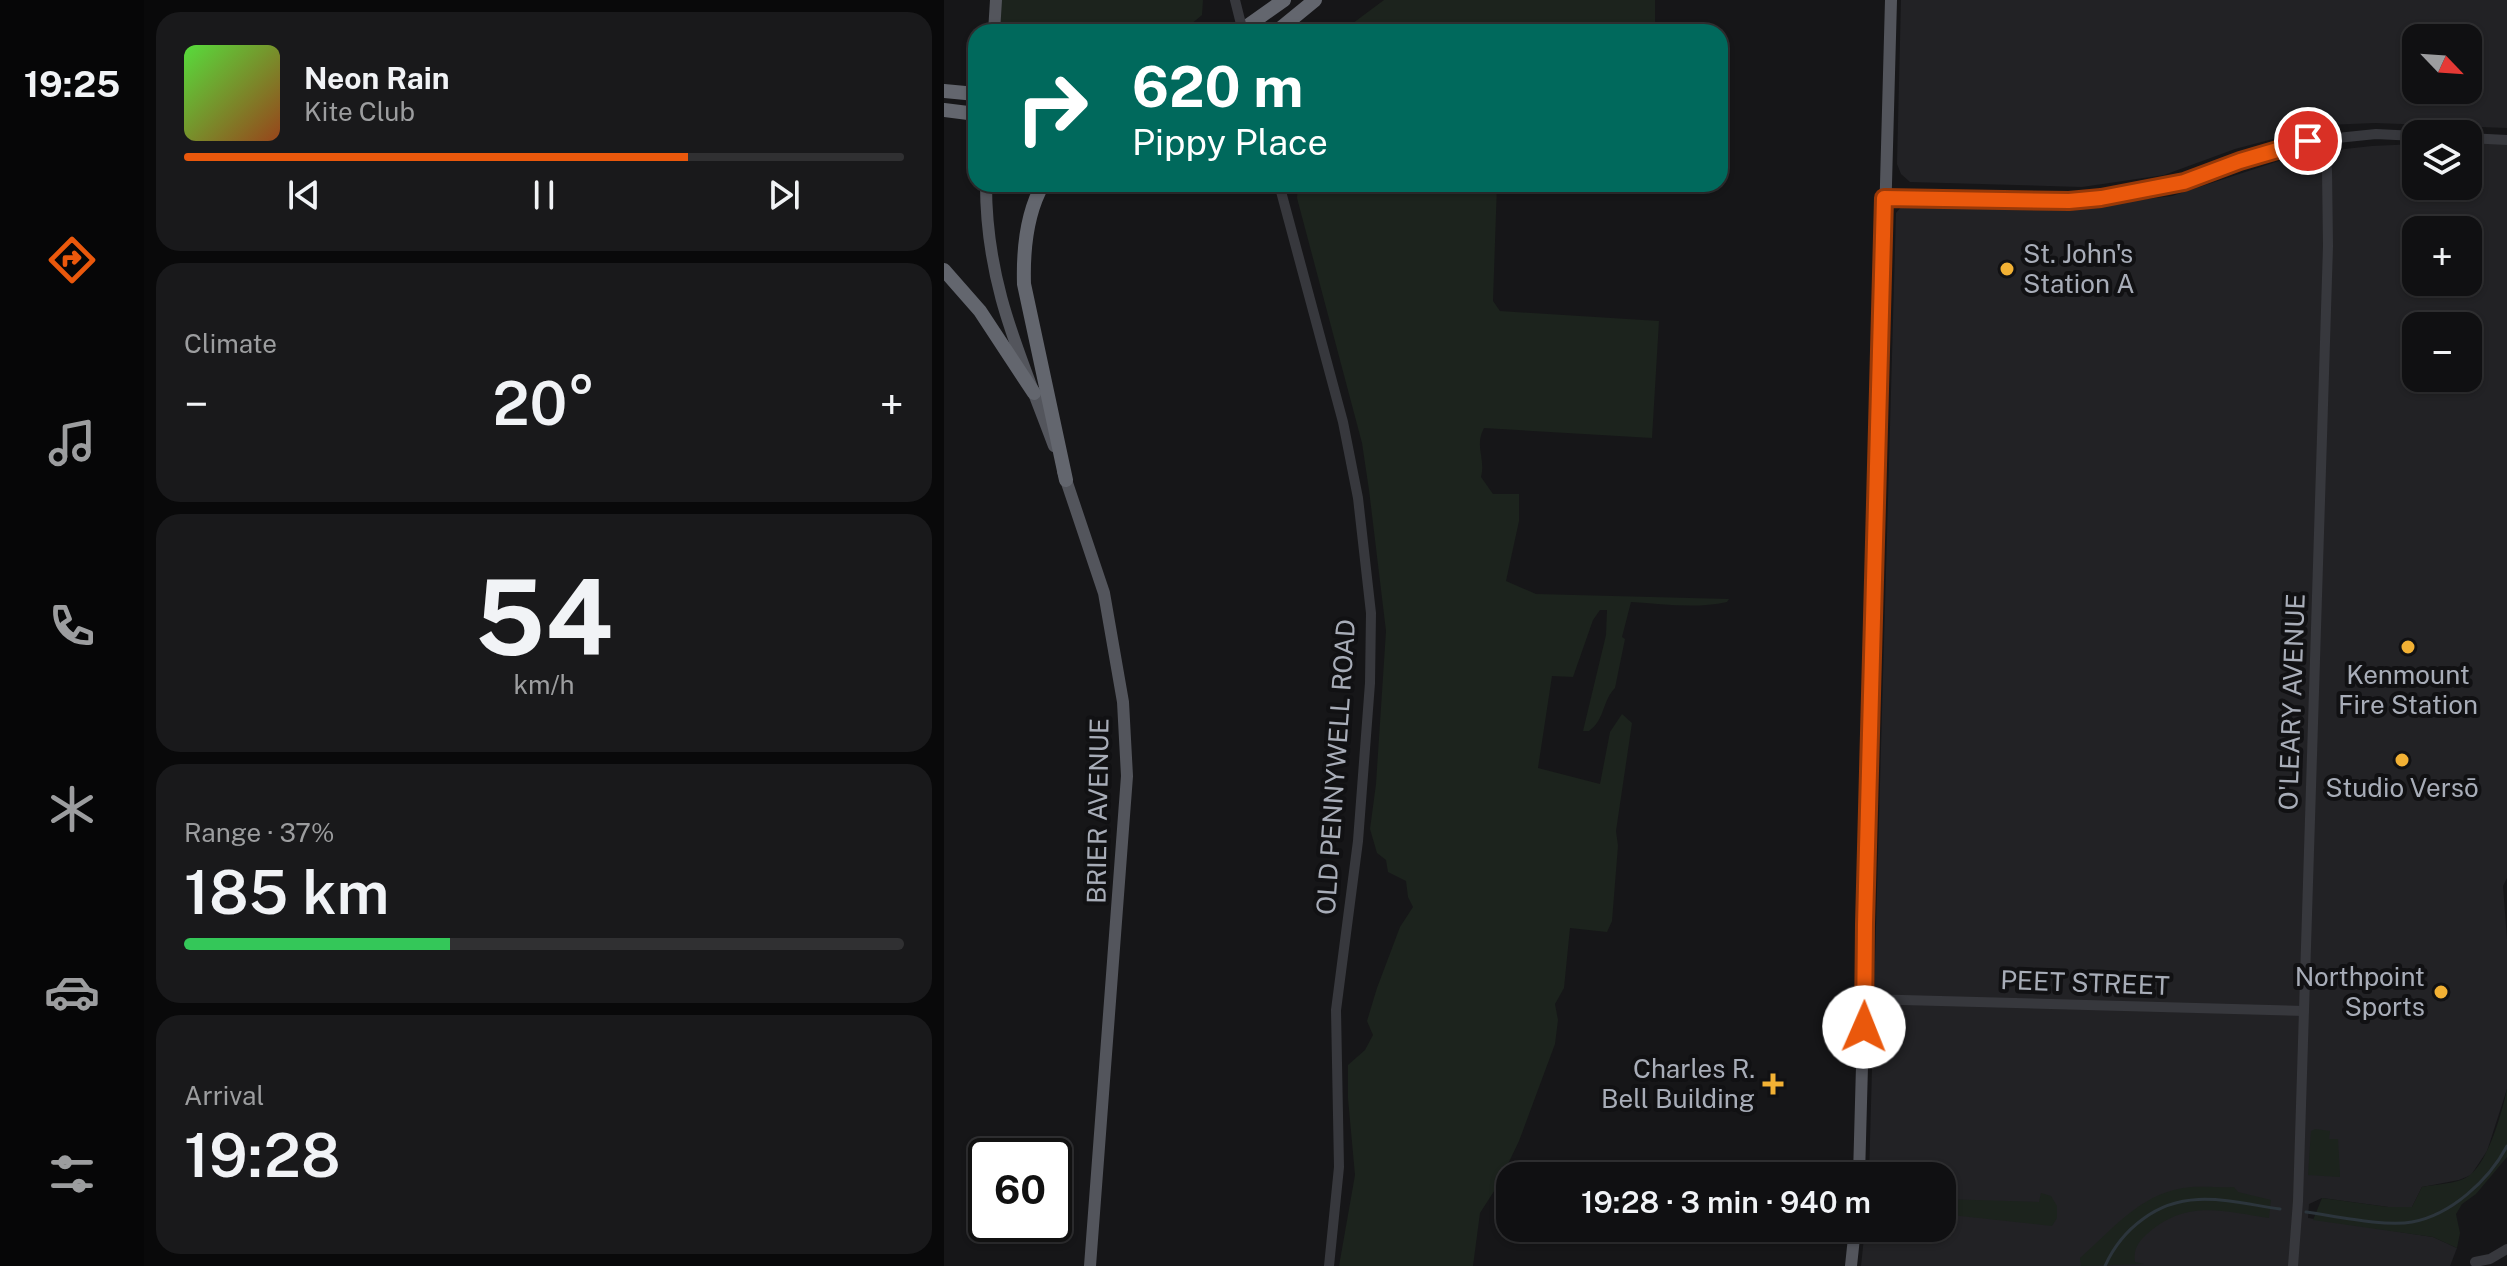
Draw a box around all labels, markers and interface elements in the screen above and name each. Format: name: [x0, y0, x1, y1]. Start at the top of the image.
north arrow: [2402, 24, 2482, 104]
map controls: [2402, 24, 2482, 392]
text: 620 m: [1132, 54, 1303, 120]
icon: right: [1000, 56, 1104, 160]
text: Neon Rain: [304, 60, 450, 96]
text: 19:25: [24, 63, 120, 105]
text: Kite Club: [304, 96, 415, 127]
pin: [2274, 107, 2342, 175]
icon: arrive: [2286, 119, 2330, 163]
button: layers: [2402, 120, 2482, 200]
text: Pippy Place: [1132, 121, 1328, 163]
icon: previous: [282, 173, 326, 217]
icon: pause: [522, 173, 566, 217]
icon: next: [762, 173, 806, 217]
button: +: [2402, 216, 2482, 296]
icon: directions: [44, 232, 100, 288]
place label: St. John's Station A: [2023, 238, 2135, 299]
marker: St. John's Station A: [1998, 260, 2016, 278]
button: −: [2402, 312, 2482, 392]
text: Climate: [184, 328, 277, 359]
text: 20°: [493, 368, 595, 439]
text: −: [184, 378, 208, 430]
text: +: [880, 378, 904, 430]
icon: music: [44, 415, 100, 471]
text: 54: [475, 556, 613, 678]
street label: O'LEARY AVENUE: [2272, 593, 2311, 811]
icon: phone: [44, 598, 100, 654]
street label: OLD PENNYWELL ROAD: [1310, 618, 1361, 916]
marker: Kenmount Fire Station: [2399, 638, 2417, 656]
place label: Kenmount Fire Station: [2338, 659, 2478, 720]
text: km/h: [513, 669, 575, 700]
street label: BRIER AVENUE: [1080, 718, 1115, 904]
marker: Studio Versō: [2393, 751, 2411, 769]
place label: Studio Versō: [2325, 772, 2479, 803]
icon: climate: [44, 781, 100, 837]
text: Range · 37%: [184, 817, 334, 848]
text: 185 km: [184, 857, 389, 928]
place label: Northpoint Sports: [2295, 961, 2425, 1022]
icon: car: [44, 964, 100, 1020]
street label: PEET STREET: [2000, 964, 2170, 1001]
marker: Northpoint Sports: [2432, 983, 2450, 1001]
position arrow: [1822, 985, 1906, 1069]
place label: Charles R. Bell Building: [1601, 1053, 1755, 1114]
marker: Charles R. Bell Building: [1762, 1073, 1784, 1095]
text: Arrival: [184, 1080, 264, 1111]
text: 19:28: [184, 1120, 341, 1191]
speed limit sign: 60: [968, 1138, 1072, 1242]
icon: filters: [44, 1146, 100, 1202]
text: 19:28 · 3 min · 940 m: [1581, 1184, 1871, 1220]

